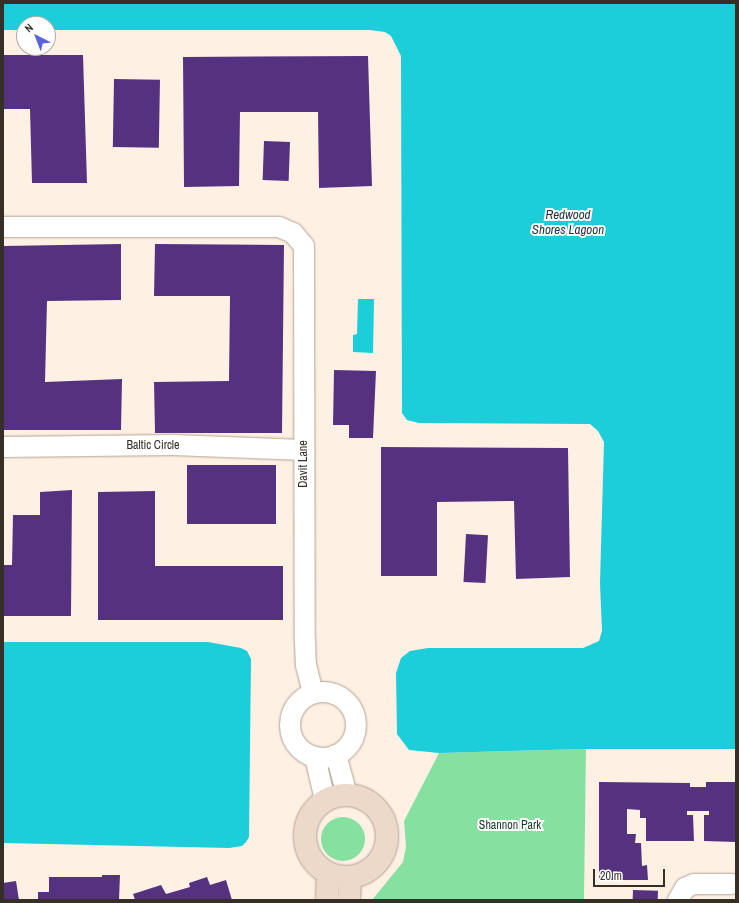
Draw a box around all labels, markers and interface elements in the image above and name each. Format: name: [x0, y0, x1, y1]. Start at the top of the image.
north arrow: [16, 16, 56, 56]
text: N: [22, 20, 36, 35]
water label: Redwood Shores Lagoon: [532, 208, 604, 239]
street label: Baltic Circle: [126, 439, 180, 453]
street label: Davit Lane: [297, 440, 311, 488]
park label: Shannon Park: [479, 819, 541, 833]
scale bar: [595, 861, 667, 887]
text: 20 m: [600, 868, 622, 884]

